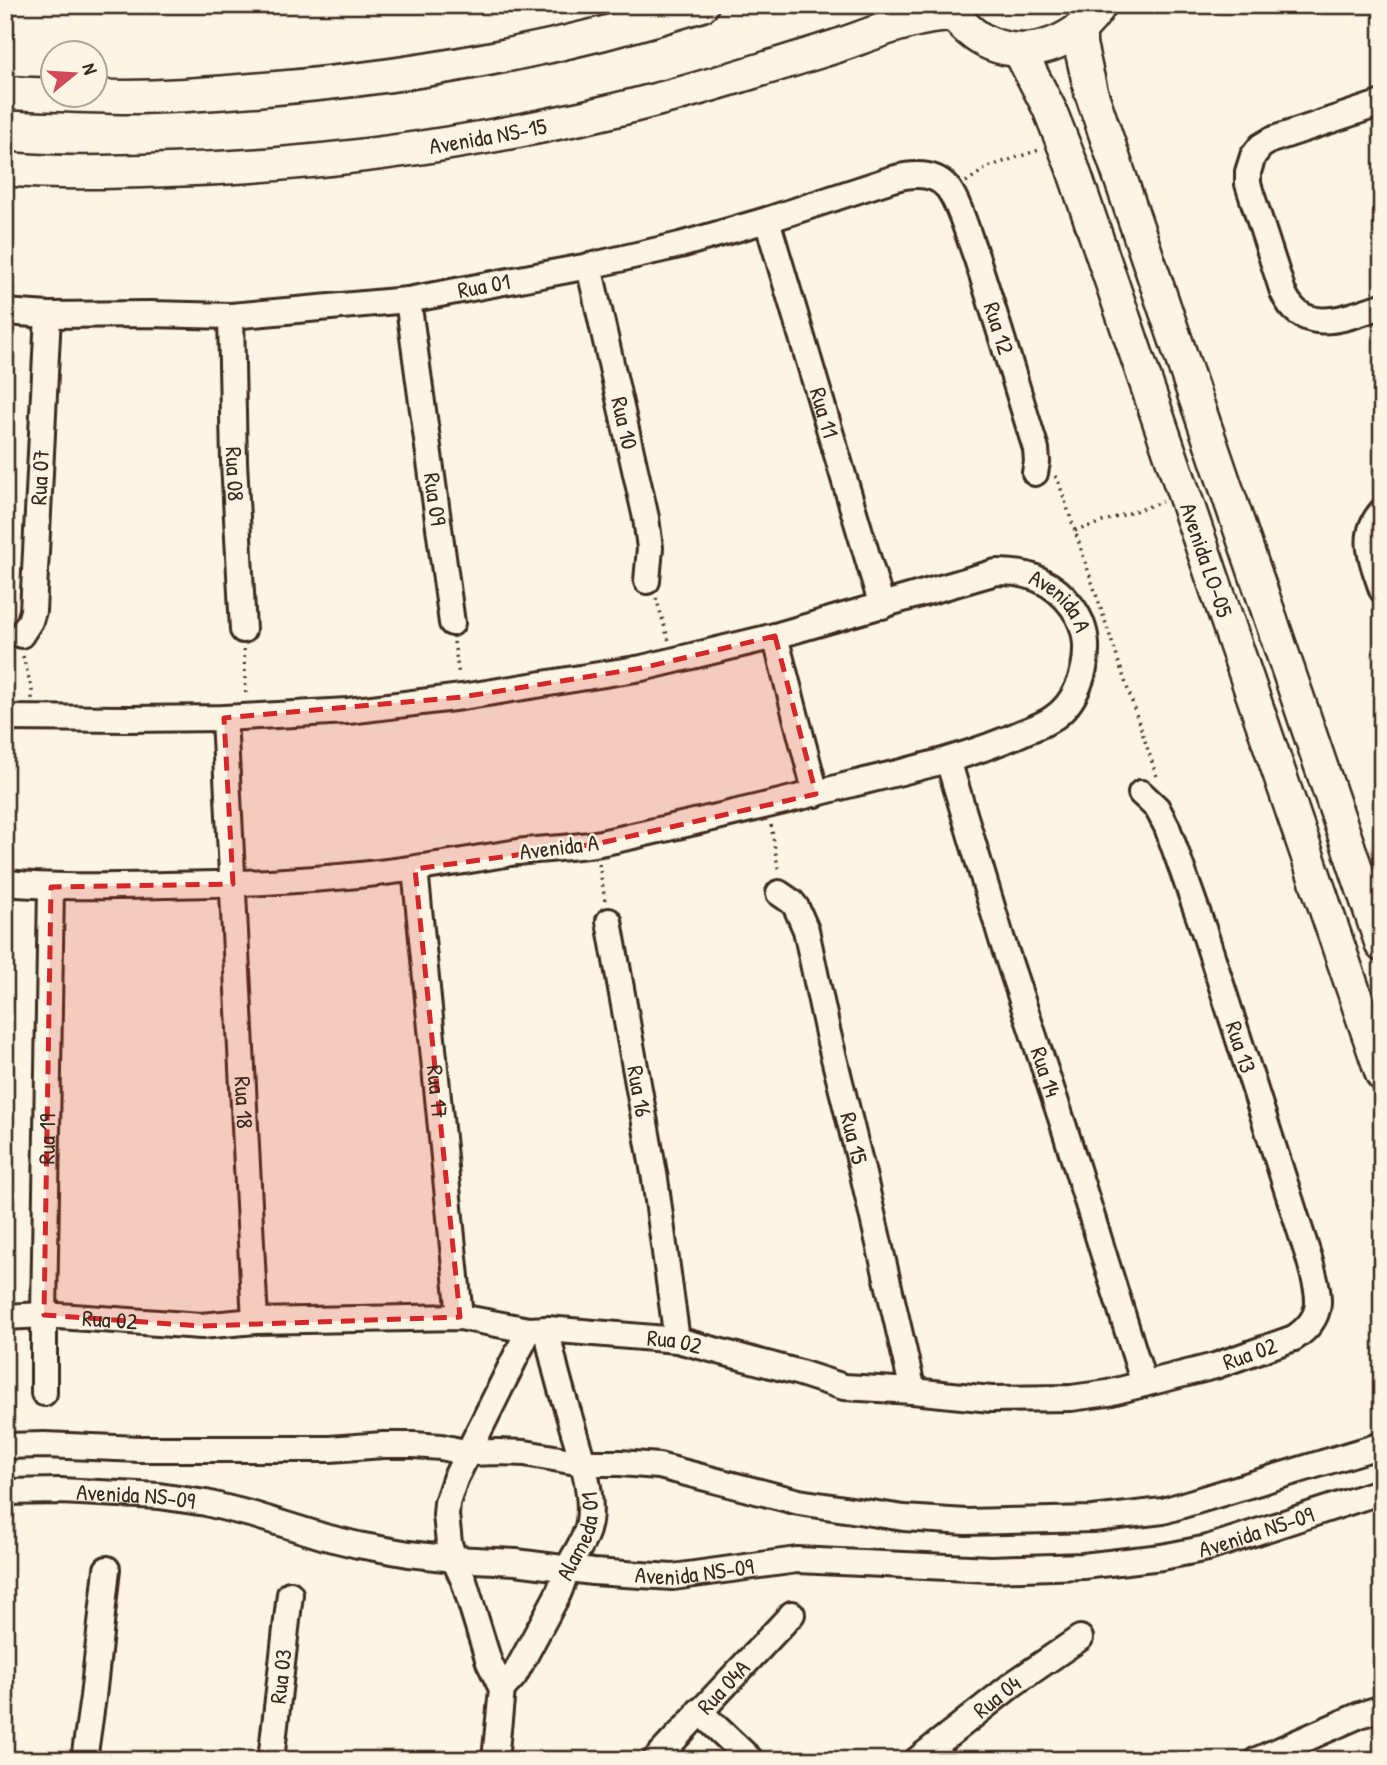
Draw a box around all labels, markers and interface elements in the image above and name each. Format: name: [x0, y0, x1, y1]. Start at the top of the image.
north arrow: [38, 38, 108, 108]
text: N: [76, 60, 104, 78]
street label: Avenida NS-15: [427, 110, 549, 161]
street label: Rua 01: [455, 265, 512, 305]
street label: Rua 12: [977, 298, 1022, 358]
street label: Rua 11: [803, 384, 847, 441]
street label: Rua 10: [604, 394, 646, 452]
street label: Rua 08: [219, 447, 252, 502]
street label: Rua 07: [22, 449, 56, 506]
street label: Rua 09: [417, 471, 455, 527]
street label: Avenida LO-05: [1173, 498, 1241, 621]
street label: Avenida A: [1025, 561, 1099, 636]
street label: Avenida A: [518, 826, 600, 867]
street label: Rua 13: [1219, 1017, 1264, 1077]
street label: Rua 14: [1024, 1043, 1069, 1101]
street label: Rua 16: [620, 1063, 660, 1119]
street label: Rua 17: [420, 1064, 456, 1120]
street label: Rua 18: [227, 1076, 261, 1129]
street label: Rua 15: [833, 1109, 876, 1167]
street label: Rua 19: [30, 1113, 62, 1165]
street label: Rua 02: [81, 1302, 139, 1337]
street label: Rua 02: [646, 1322, 706, 1361]
street label: Rua 02: [1218, 1329, 1281, 1377]
street label: Avenida NS-09: [76, 1476, 197, 1516]
street label: Alameda 01: [548, 1490, 605, 1585]
street label: Avenida NS-09: [1196, 1498, 1318, 1564]
street label: Avenida NS-09: [634, 1550, 756, 1592]
street label: Rua 03: [262, 1648, 299, 1705]
street label: Rua 04A: [690, 1653, 756, 1721]
street label: Rua 04: [966, 1667, 1026, 1725]

